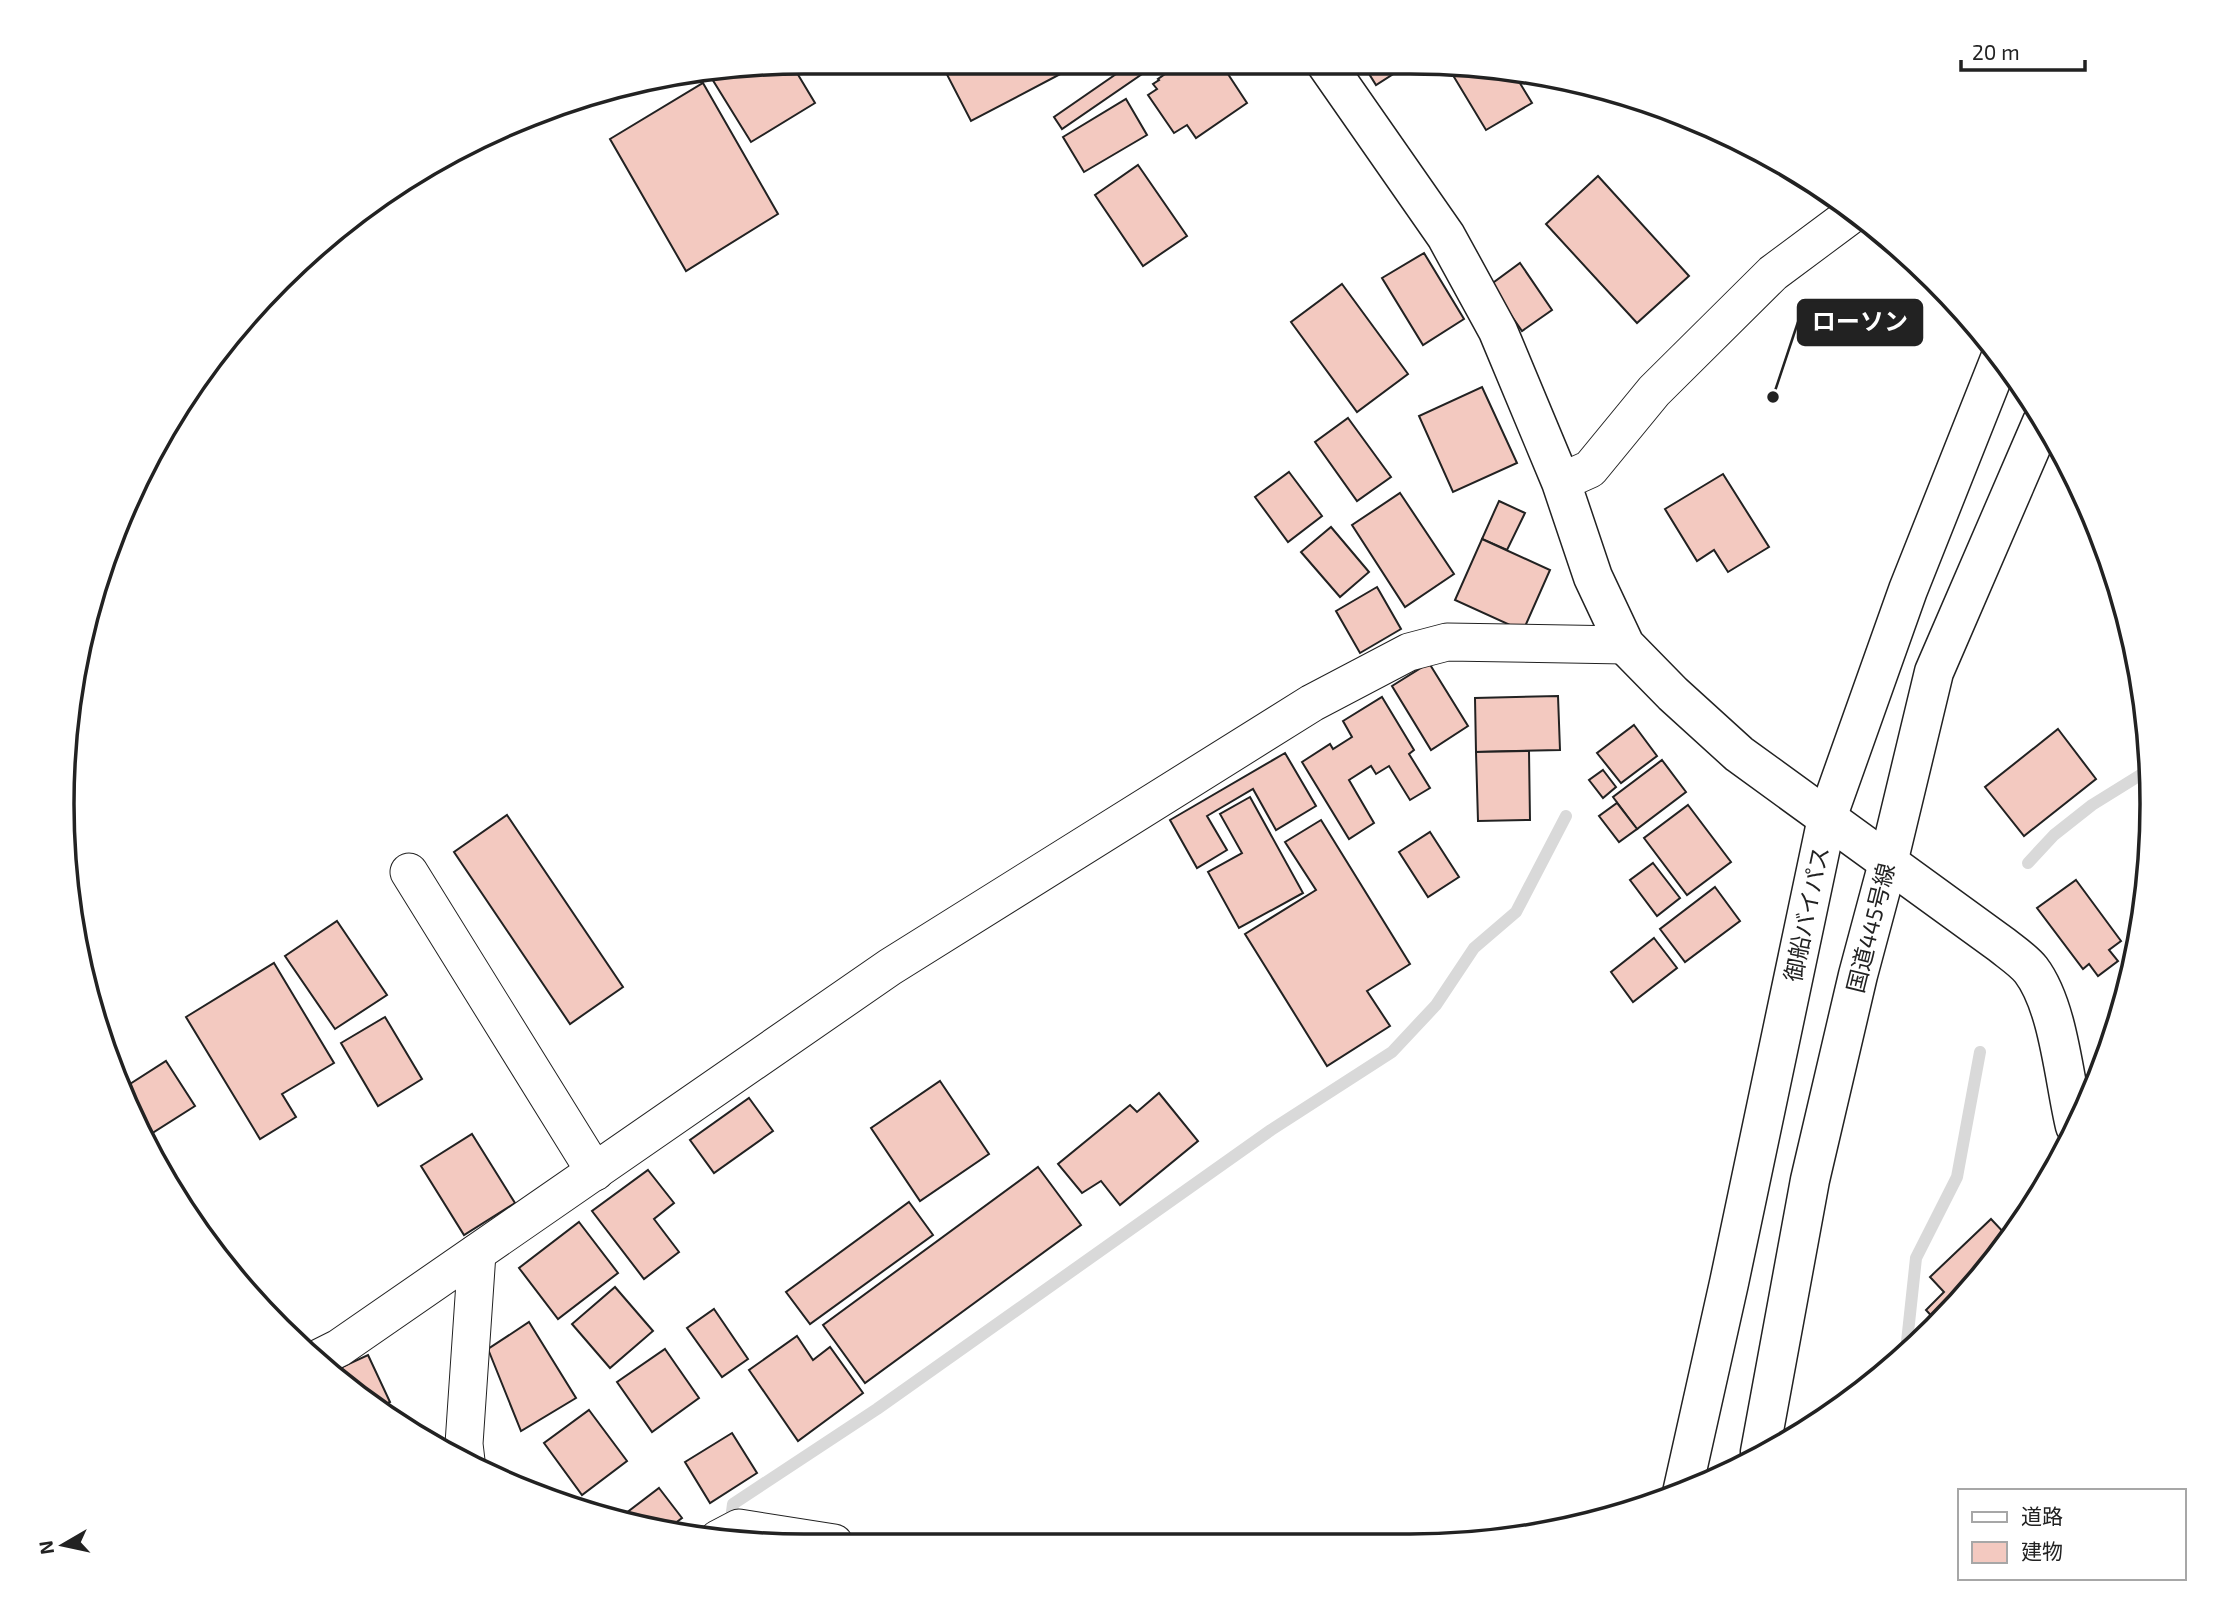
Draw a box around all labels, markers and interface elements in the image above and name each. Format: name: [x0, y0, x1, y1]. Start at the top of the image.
scale bar: [1961, 28, 2085, 72]
text: 20 m: [1972, 39, 2020, 64]
callout: ローソン: [1798, 300, 1922, 345]
text: ローソン: [1812, 306, 1908, 335]
street label: 御船バイパス: [1778, 844, 1834, 984]
street label: 国道445号線: [1840, 860, 1900, 995]
legend: [1958, 1489, 2185, 1580]
text: 道路: [2021, 1503, 2063, 1528]
north arrow: [28, 1510, 98, 1580]
text: 建物: [2021, 1538, 2063, 1563]
text: N: [33, 1539, 58, 1556]

